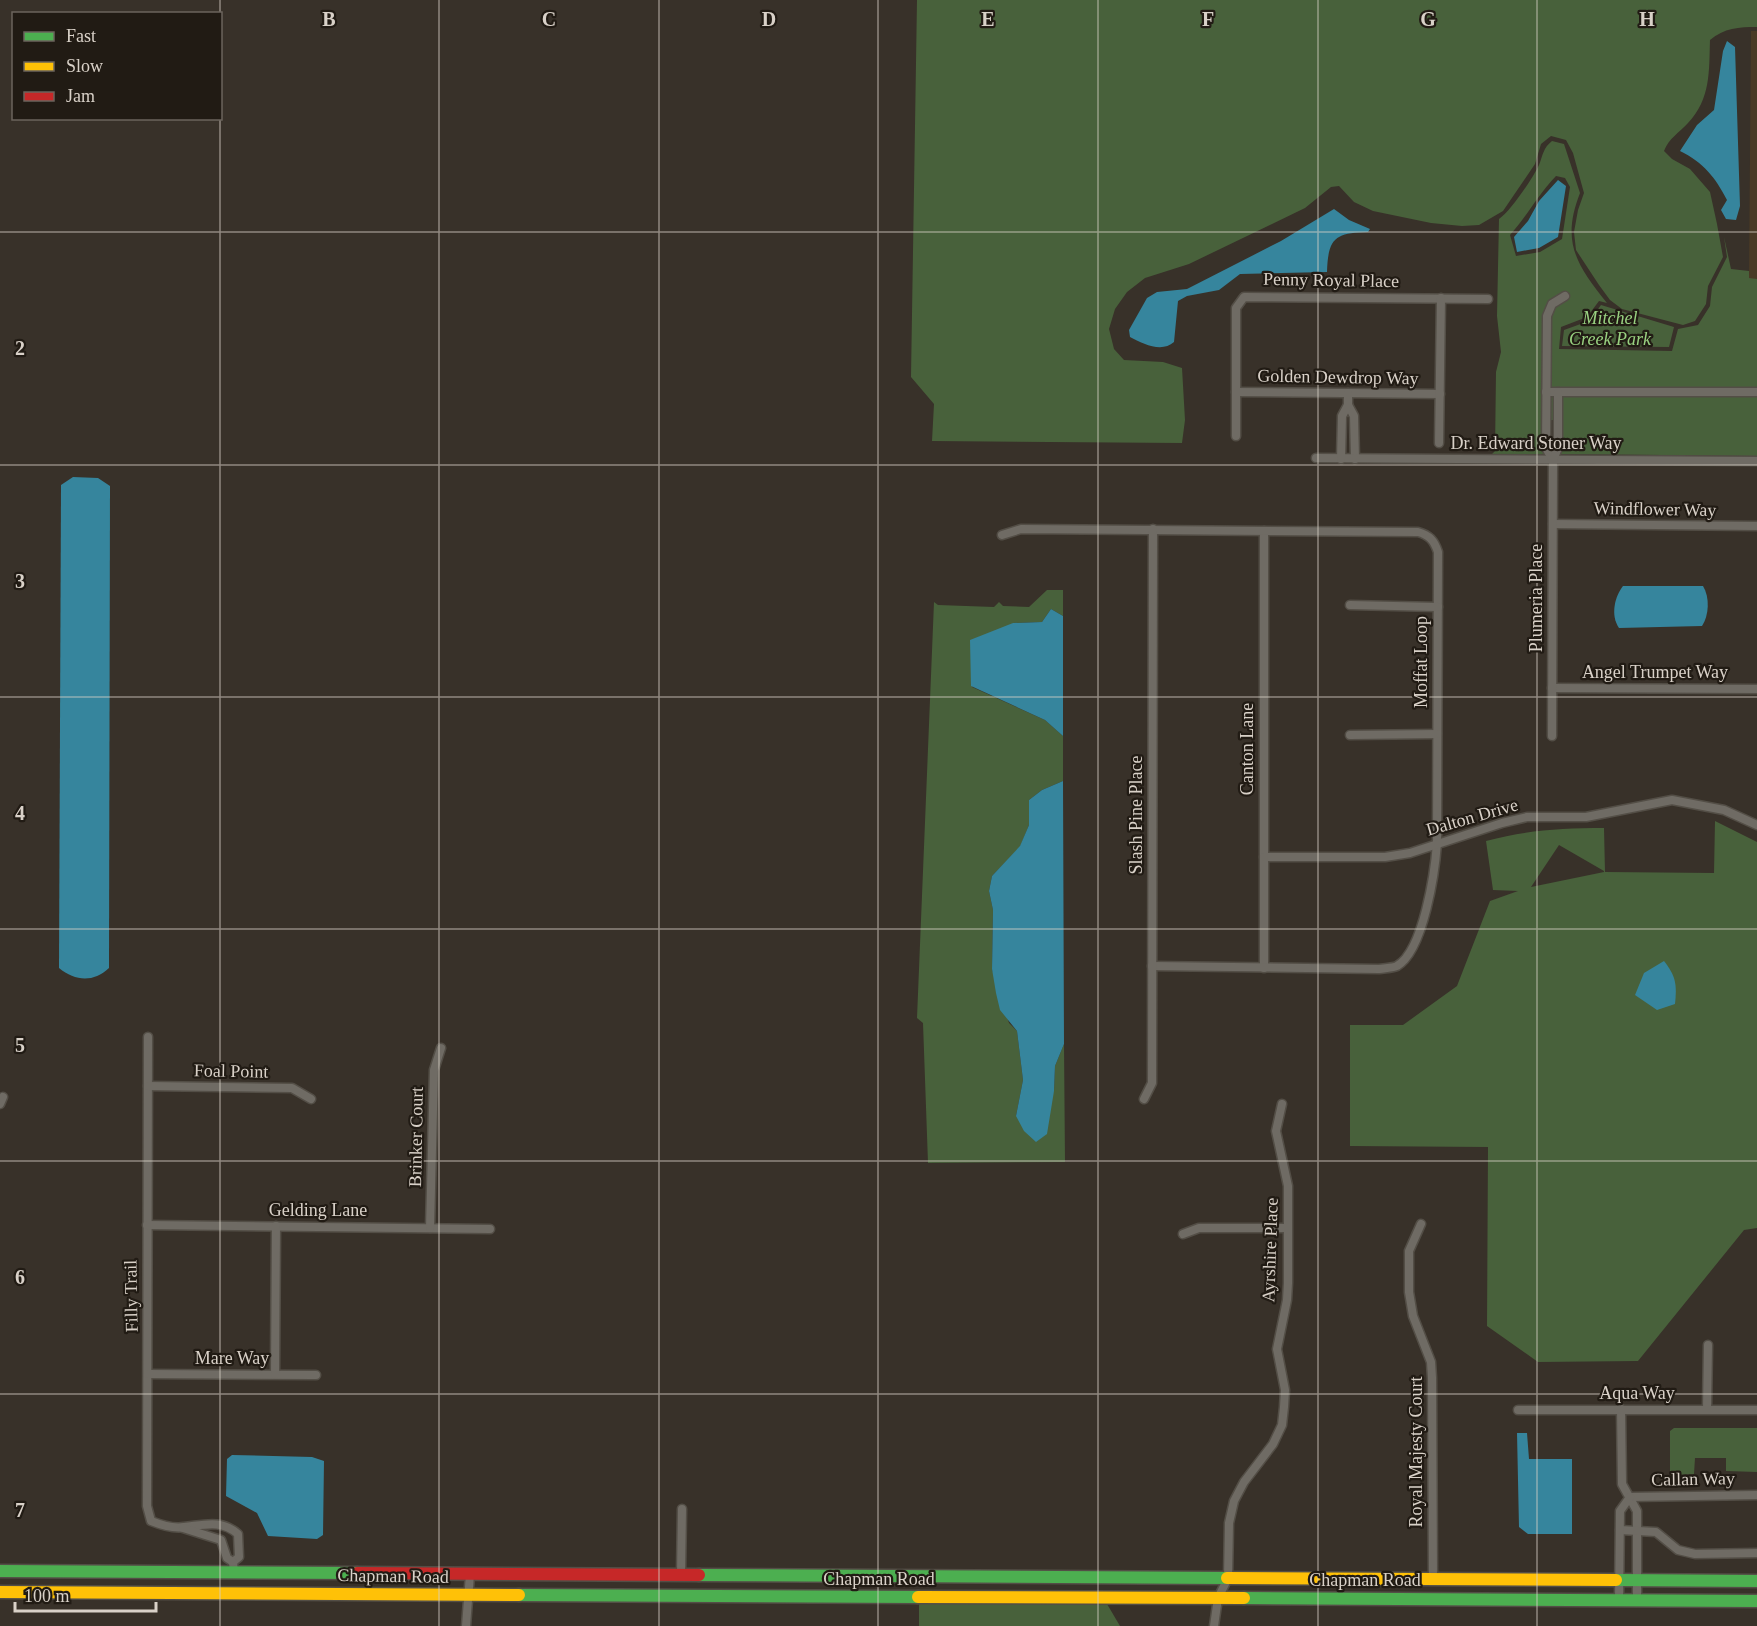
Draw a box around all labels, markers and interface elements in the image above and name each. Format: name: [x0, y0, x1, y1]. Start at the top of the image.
text: B: [322, 8, 336, 30]
text: C: [542, 8, 556, 30]
text: D: [762, 8, 776, 30]
text: E: [981, 8, 995, 30]
text: F: [1202, 8, 1214, 30]
text: G: [1420, 8, 1436, 30]
text: H: [1639, 8, 1655, 30]
legend: [12, 12, 222, 120]
text: Fast: [66, 26, 96, 46]
text: Slow: [66, 56, 103, 76]
text: Jam: [66, 86, 95, 106]
street label: Penny Royal Place: [1263, 269, 1399, 291]
park label: Mitchel Creek Park: [1569, 308, 1652, 349]
text: 2: [15, 337, 25, 359]
street label: Golden Dewdrop Way: [1257, 366, 1419, 388]
street label: Dr. Edward Stoner Way: [1450, 433, 1622, 453]
street label: Windflower Way: [1593, 498, 1717, 520]
street label: Plumeria Place: [1526, 544, 1546, 652]
text: 3: [15, 570, 25, 592]
street label: Moffat Loop: [1411, 616, 1431, 708]
street label: Angel Trumpet Way: [1582, 662, 1728, 682]
street label: Canton Lane: [1237, 703, 1257, 795]
street label: Slash Pine Place: [1126, 756, 1146, 875]
street label: Dalton Drive: [1424, 794, 1520, 840]
text: 4: [15, 802, 25, 824]
text: 5: [15, 1034, 25, 1056]
street label: Foal Point: [194, 1060, 268, 1082]
street label: Brinker Court: [405, 1087, 427, 1187]
street label: Ayrshire Place: [1258, 1197, 1282, 1303]
street label: Gelding Lane: [269, 1200, 367, 1220]
street label: Filly Trail: [120, 1260, 142, 1332]
text: 6: [15, 1266, 25, 1288]
street label: Mare Way: [195, 1348, 269, 1368]
street label: Royal Majesty Court: [1406, 1377, 1426, 1528]
street label: Aqua Way: [1599, 1383, 1675, 1403]
street label: Callan Way: [1651, 1468, 1735, 1490]
text: 7: [15, 1499, 25, 1521]
street label: Chapman Road: [337, 1565, 449, 1587]
street label: Chapman Road: [823, 1569, 935, 1589]
street label: Chapman Road: [1309, 1570, 1421, 1590]
scale bar: [15, 1575, 156, 1613]
text: 100 m: [24, 1586, 70, 1606]

